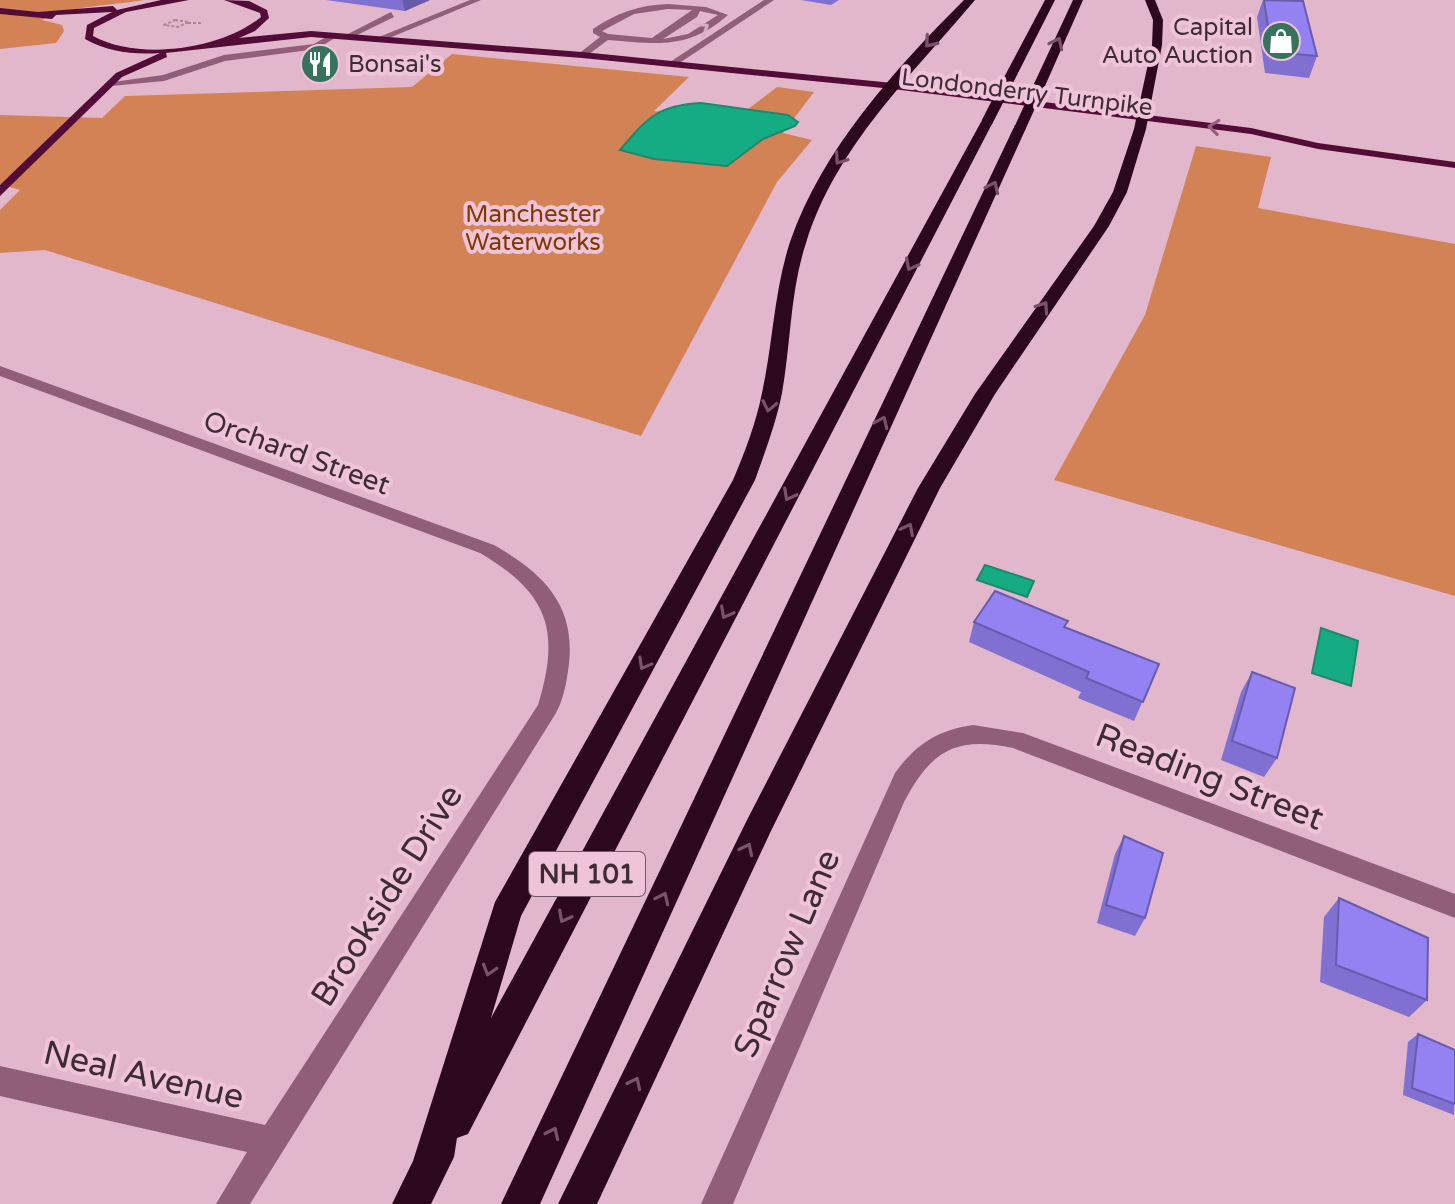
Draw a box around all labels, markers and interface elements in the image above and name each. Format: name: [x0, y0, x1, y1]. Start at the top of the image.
place label: Capital Auto Auction: [1102, 13, 1253, 70]
shop icon: Capital Auto Auction: [1260, 20, 1302, 62]
one-way arrow: [694, 23, 709, 38]
one-way arrow: [925, 33, 940, 47]
one-way arrow: [1047, 36, 1063, 51]
restaurant icon: Bonsai's: [299, 43, 341, 85]
place label: Bonsai's: [348, 50, 442, 79]
street label: Londonderry Turnpike: [900, 63, 1154, 122]
one-way arrow: [1207, 118, 1220, 135]
one-way arrow: [835, 151, 850, 165]
one-way arrow: [983, 181, 999, 195]
park label: Manchester Waterworks: [465, 200, 602, 257]
one-way arrow: [906, 257, 921, 271]
one-way arrow: [1033, 301, 1048, 315]
one-way arrow: [761, 398, 778, 412]
street label: Orchard Street: [199, 403, 395, 502]
one-way arrow: [872, 416, 888, 430]
one-way arrow: [784, 486, 799, 501]
one-way arrow: [898, 522, 914, 537]
one-way arrow: [721, 605, 736, 620]
one-way arrow: [638, 656, 653, 671]
street label: Reading Street: [1090, 715, 1329, 840]
street label: Brookside Drive: [303, 777, 472, 1014]
one-way arrow: [737, 842, 753, 857]
street label: Sparrow Lane: [725, 844, 850, 1064]
road number: NH 101: [529, 852, 645, 896]
one-way arrow: [653, 891, 669, 906]
one-way arrow: [559, 908, 574, 923]
one-way arrow: [482, 963, 498, 977]
street label: Neal Avenue: [40, 1033, 248, 1118]
one-way arrow: [625, 1077, 641, 1092]
one-way arrow: [543, 1127, 559, 1142]

